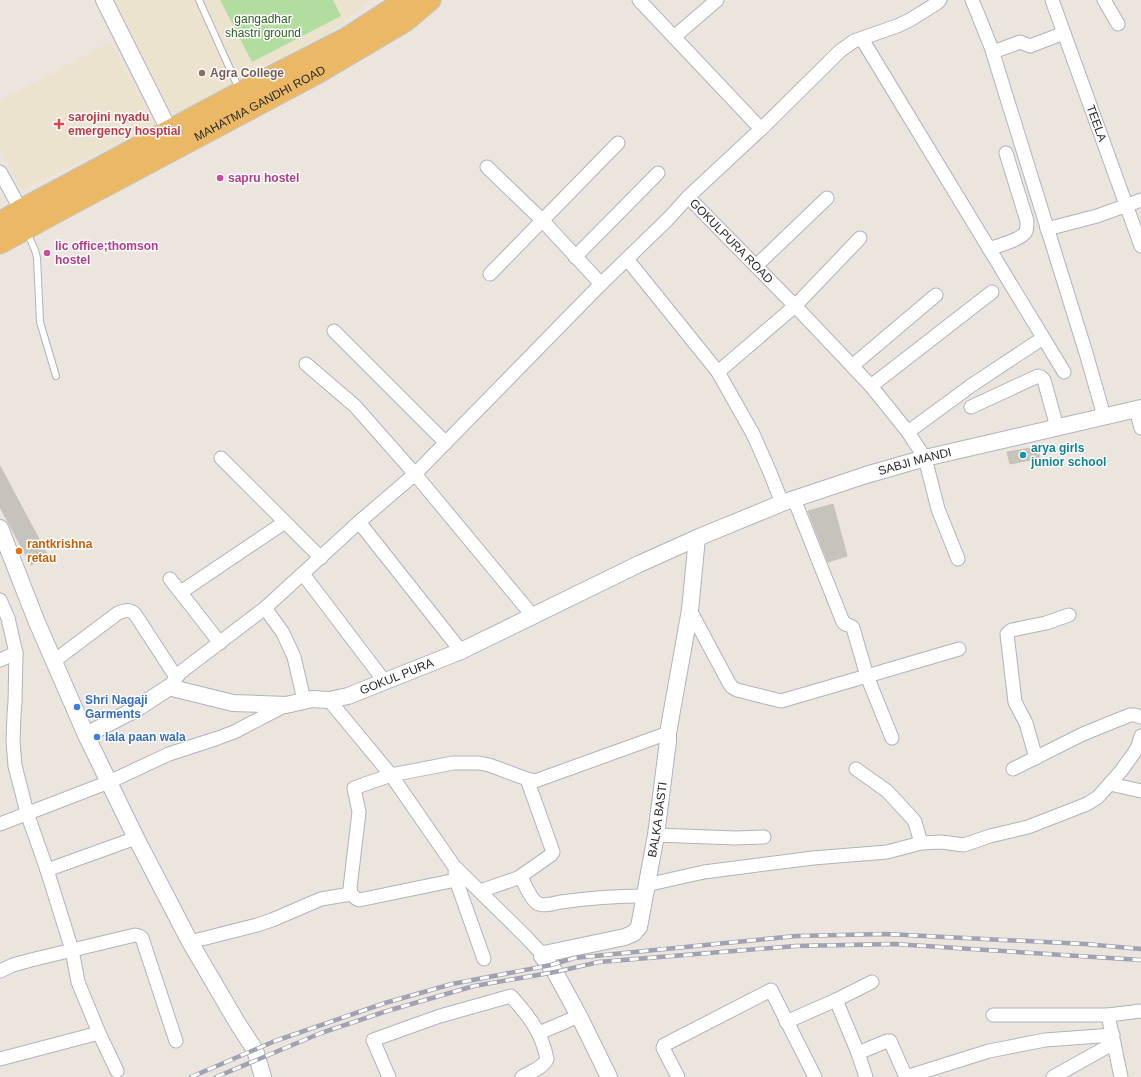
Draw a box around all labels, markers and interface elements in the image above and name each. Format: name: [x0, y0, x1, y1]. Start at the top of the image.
park label: gangadhar shastri ground: [225, 12, 301, 40]
street label: MAHATMA GANDHI ROAD: [192, 62, 328, 144]
place label: Agra College: [210, 66, 284, 80]
marker: Agra College: [197, 68, 207, 78]
street label: TEELA: [1084, 103, 1110, 143]
place label: sarojini nyadu emergency hosptial: [68, 110, 181, 138]
marker: sarojini nyadu emergency hosptial: [53, 118, 65, 130]
place label: sapru hostel: [228, 171, 299, 185]
marker: sapru hostel: [215, 173, 225, 183]
street label: GOKULPURA ROAD: [687, 196, 776, 287]
place label: lic office;thomson hostel: [55, 239, 158, 267]
marker: lic office;thomson hostel: [42, 248, 52, 258]
place label: arya girls junior school: [1030, 441, 1106, 469]
street label: SABJI MANDI: [876, 445, 953, 478]
marker: arya girls junior school: [1018, 450, 1028, 460]
place label: rantkrishna retau: [27, 537, 93, 565]
marker: rantkrishna retau: [14, 546, 24, 556]
street label: GOKUL PURA: [358, 656, 436, 698]
place label: Shri Nagaji Garments: [85, 693, 148, 721]
marker: Shri Nagaji Garments: [72, 702, 82, 712]
place label: lala paan wala: [105, 730, 186, 744]
marker: lala paan wala: [92, 732, 102, 742]
street label: BALKA BASTI: [645, 781, 670, 858]

